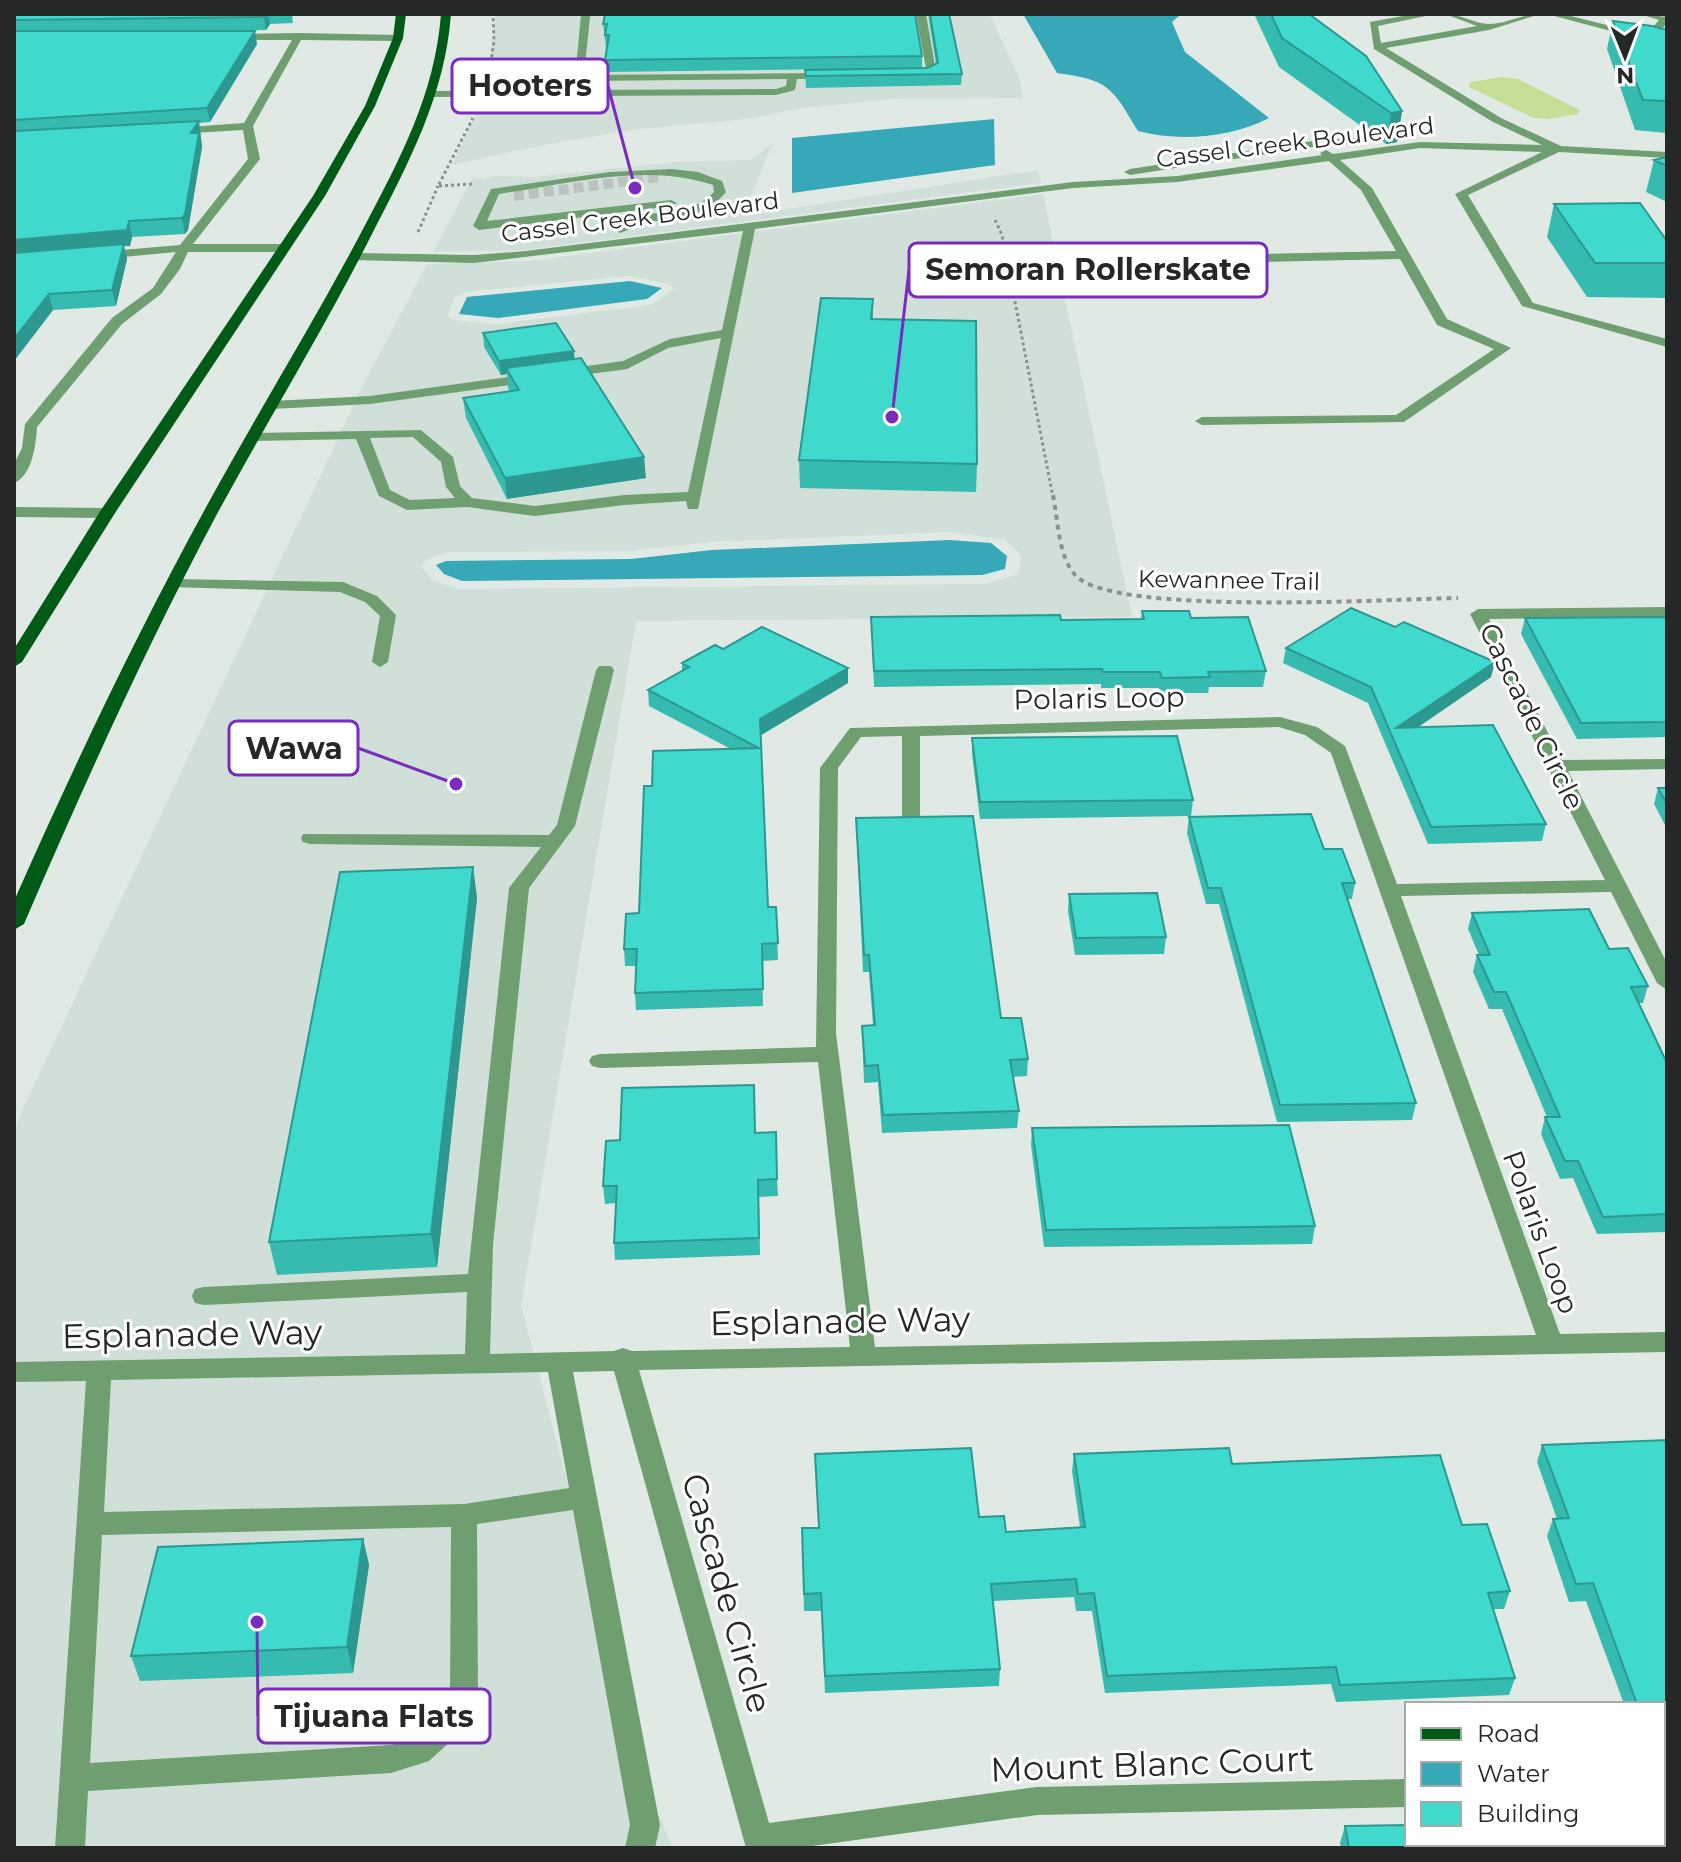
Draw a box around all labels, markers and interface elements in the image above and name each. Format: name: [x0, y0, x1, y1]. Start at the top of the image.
north arrow: [1585, 16, 1665, 96]
callout: Hooters: [452, 59, 608, 113]
text: N: [1616, 62, 1634, 89]
text: Hooters: [468, 67, 592, 104]
street label: Cassel Creek Boulevard: [1154, 111, 1436, 173]
street label: Cassel Creek Boulevard: [499, 186, 781, 248]
callout: Semoran Rollerskate: [909, 243, 1267, 297]
text: Semoran Rollerskate: [925, 251, 1251, 288]
street label: Kewannee Trail: [1138, 564, 1320, 596]
street label: Cascade Circle: [1472, 617, 1592, 815]
street label: Polaris Loop: [1013, 680, 1185, 716]
callout: Wawa: [229, 721, 358, 775]
text: Wawa: [245, 730, 343, 767]
street label: Polaris Loop: [1496, 1146, 1586, 1318]
street label: Esplanade Way: [709, 1298, 971, 1344]
street label: Esplanade Way: [61, 1311, 323, 1357]
street label: Cascade Circle: [673, 1468, 781, 1718]
callout: Tijuana Flats: [258, 1689, 490, 1743]
text: Tijuana Flats: [274, 1698, 474, 1735]
legend: [1405, 1702, 1665, 1846]
text: Road: [1477, 1719, 1540, 1748]
street label: Mount Blanc Court: [990, 1737, 1314, 1791]
text: Water: [1477, 1759, 1550, 1788]
text: Building: [1477, 1799, 1580, 1828]

